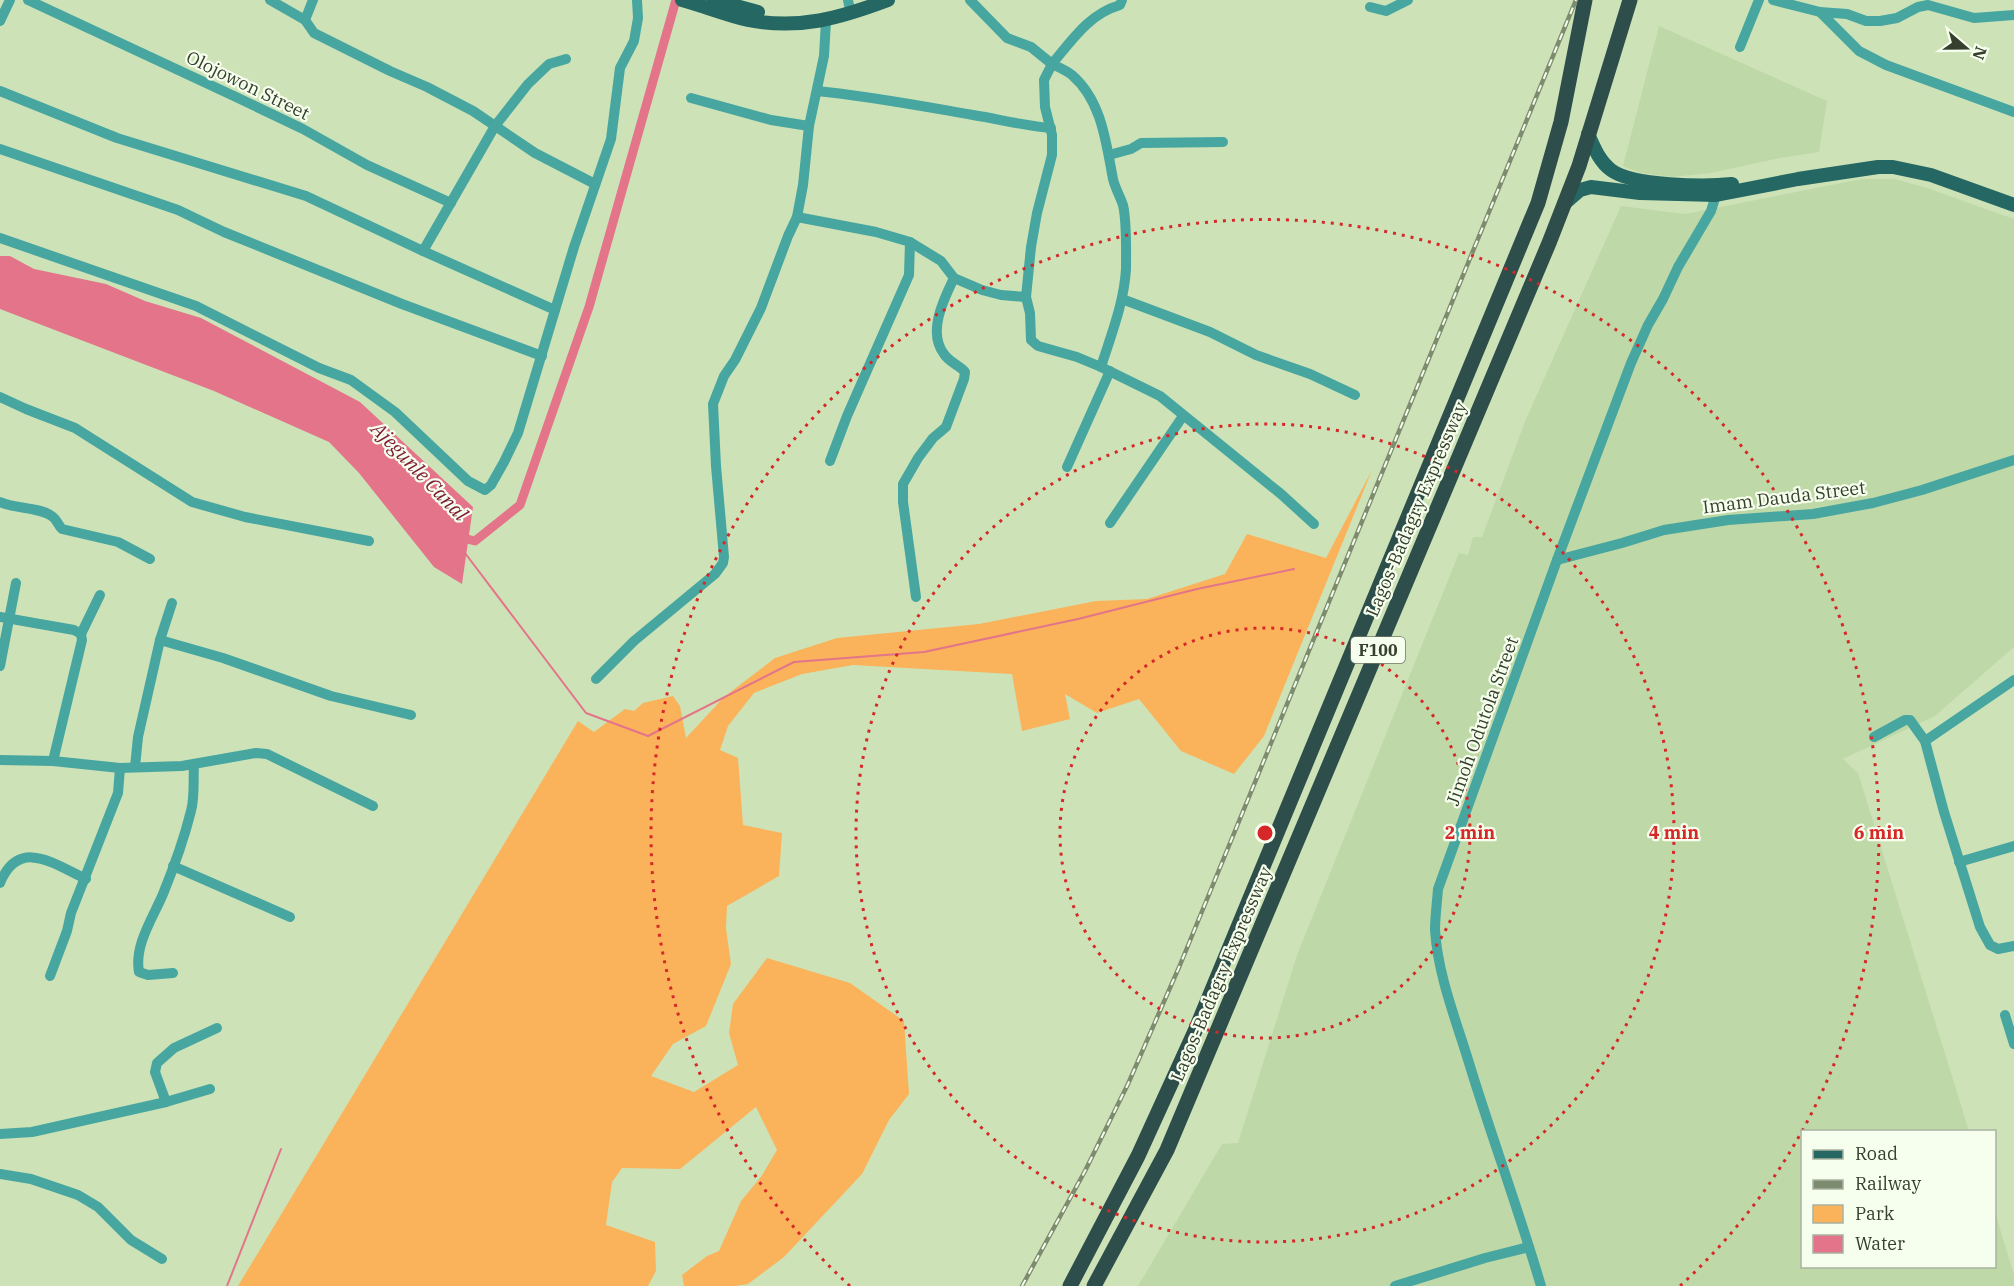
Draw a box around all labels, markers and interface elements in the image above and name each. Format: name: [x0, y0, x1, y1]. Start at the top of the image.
north arrow: [1936, 18, 1996, 78]
text: N: [1969, 44, 1992, 62]
street label: Olojowon Street: [183, 45, 313, 125]
street label: Lagos-Badagry Expressway: [1360, 398, 1472, 620]
water label: Ajegunle Canal: [364, 414, 474, 527]
street label: Imam Dauda Street: [1701, 476, 1867, 518]
street label: Jimoh Odutola Street: [1441, 633, 1523, 809]
road number: F100: [1351, 637, 1405, 663]
text: 2 min: [1445, 821, 1495, 844]
text: 4 min: [1649, 821, 1699, 844]
text: 6 min: [1854, 821, 1904, 844]
centre of rings: [1255, 823, 1275, 843]
street label: Lagos-Badagry Expressway: [1165, 863, 1277, 1085]
legend: [1801, 1130, 1996, 1268]
text: Road: [1855, 1142, 1898, 1165]
text: Railway: [1855, 1172, 1921, 1195]
text: Park: [1855, 1202, 1895, 1225]
text: Water: [1855, 1232, 1905, 1255]

